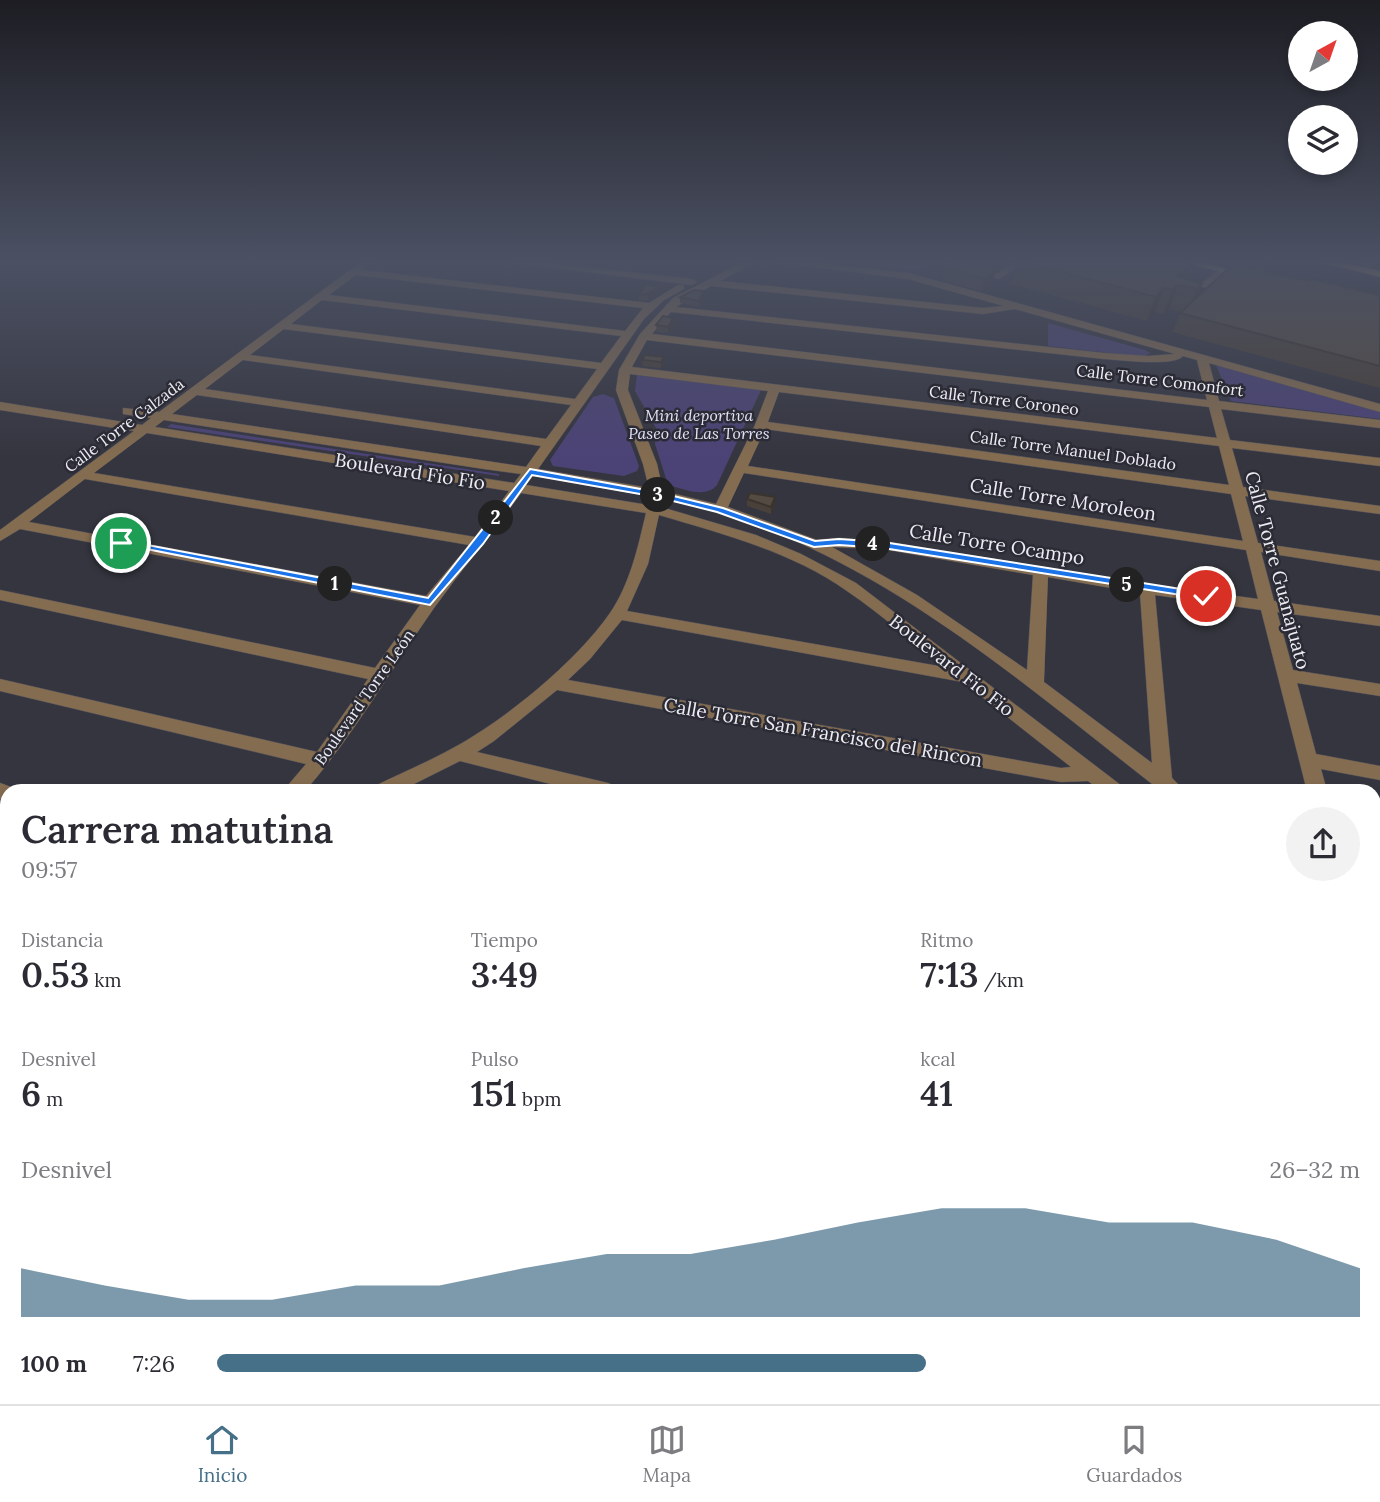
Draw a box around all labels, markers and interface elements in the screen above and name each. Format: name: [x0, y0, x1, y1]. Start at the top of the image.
north arrow: [1288, 21, 1358, 91]
map controls: [1288, 21, 1358, 175]
button: layers: [1288, 105, 1358, 175]
street label: Calle Torre Comonfort: [1075, 360, 1246, 400]
street label: Calle Torre Calzada: [60, 374, 188, 476]
street label: Calle Torre Coroneo: [928, 381, 1080, 419]
park label: Mini deportiva Paseo de Las Torres: [628, 405, 770, 443]
street label: Calle Torre Manuel Doblado: [969, 426, 1177, 474]
street label: Boulevard Fio Fio: [333, 447, 487, 495]
street label: Calle Torre Guanajuato: [1240, 468, 1316, 672]
street label: Calle Torre Moroleon: [968, 472, 1158, 526]
pin: 3: [640, 477, 676, 512]
text: 3: [652, 482, 663, 506]
pin: 2: [478, 500, 514, 536]
text: 2: [490, 505, 501, 529]
pin: [91, 513, 151, 573]
street label: Calle Torre Ocampo: [908, 518, 1086, 570]
icon: arrive: [102, 524, 140, 562]
pin: 4: [856, 526, 890, 562]
text: 4: [867, 531, 878, 555]
pin: 1: [318, 566, 352, 602]
pin: [1176, 566, 1236, 626]
pin: 5: [1110, 568, 1144, 602]
text: 1: [331, 571, 338, 595]
text: 5: [1121, 572, 1132, 596]
icon: check: [1187, 577, 1225, 615]
street label: Boulevard Fio Fio: [885, 609, 1019, 721]
street label: Boulevard Torre León: [310, 625, 419, 769]
street label: Calle Torre San Francisco del Rincon: [662, 692, 984, 772]
text: Carrera matutina: [21, 805, 333, 853]
button: share: [1286, 807, 1360, 881]
text: 09:57: [21, 855, 77, 884]
text: Distancia: [21, 928, 103, 952]
text: Tiempo: [471, 928, 538, 952]
text: Ritmo: [920, 928, 973, 952]
text: 0.53: [21, 952, 89, 997]
text: 3:49: [471, 952, 538, 997]
text: 7:13: [920, 952, 979, 997]
text: km: [89, 968, 122, 992]
text: /km: [979, 968, 1024, 992]
text: Desnivel: [21, 1047, 96, 1071]
text: Pulso: [471, 1047, 519, 1071]
text: kcal: [920, 1047, 955, 1071]
text: 6: [21, 1071, 41, 1116]
text: 151: [471, 1071, 517, 1116]
text: 41: [920, 1071, 953, 1116]
text: m: [41, 1087, 63, 1111]
text: bpm: [517, 1087, 561, 1111]
text: Desnivel: [21, 1155, 112, 1184]
text: 26–32 m: [1270, 1155, 1360, 1184]
text: 100 m: [21, 1349, 87, 1378]
text: 7:26: [133, 1349, 175, 1378]
tab: Inicio: [198, 1421, 247, 1487]
tab: Mapa: [643, 1421, 691, 1487]
tab: Guardados: [1086, 1421, 1182, 1487]

